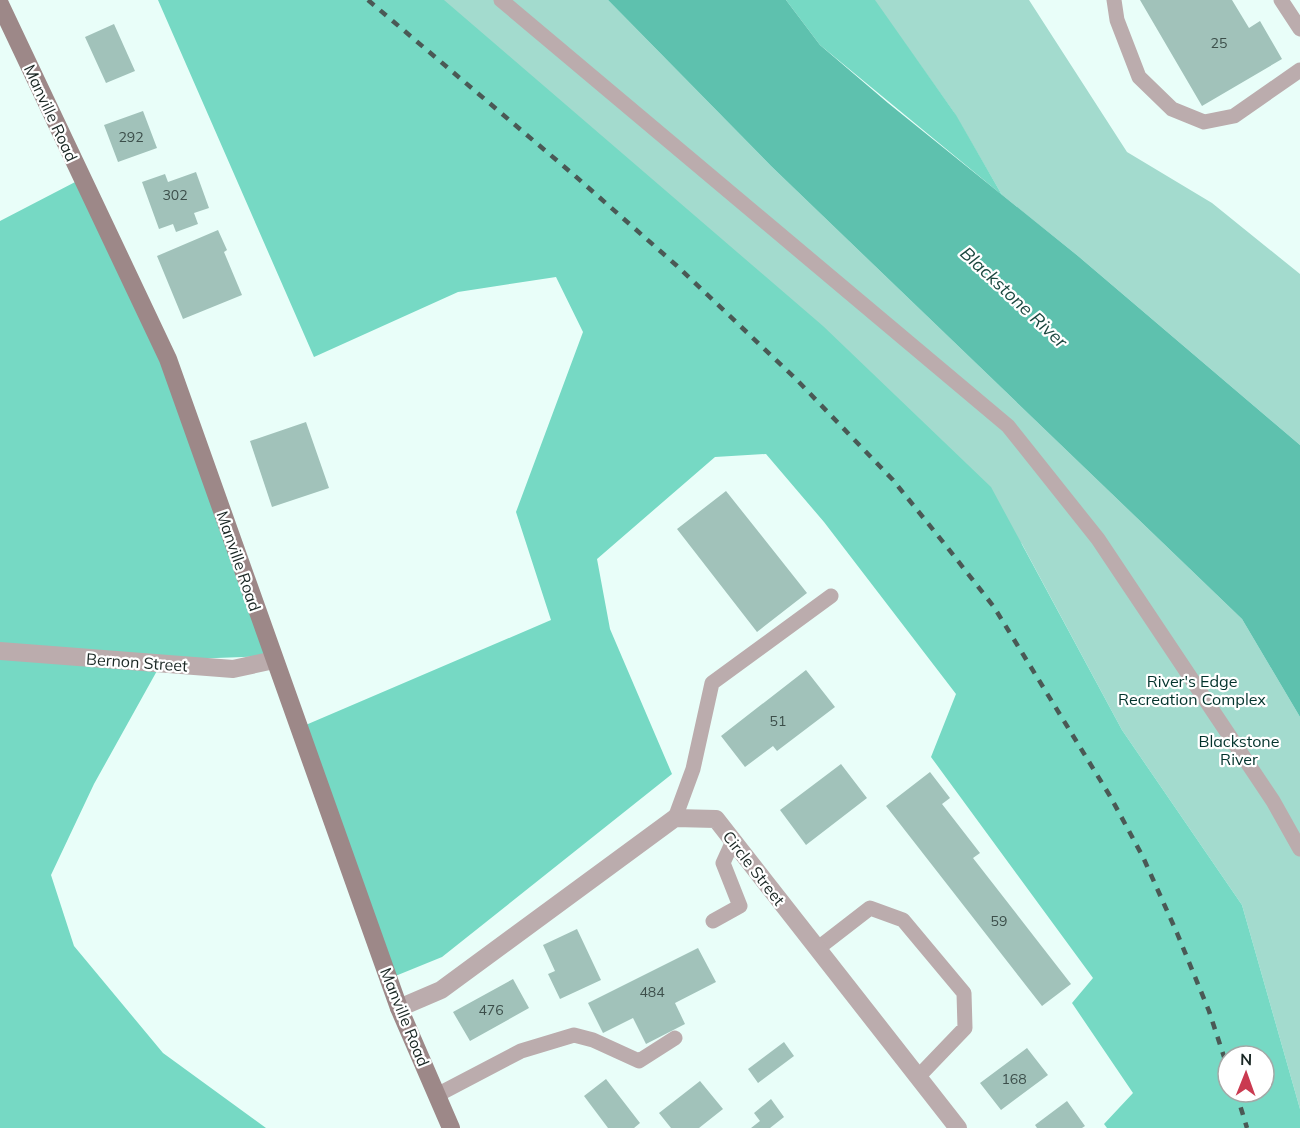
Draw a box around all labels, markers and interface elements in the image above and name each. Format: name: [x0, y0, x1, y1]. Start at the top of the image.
house number: 25: [1211, 34, 1227, 52]
street label: Manville Road: [20, 61, 82, 165]
house number: 292: [118, 128, 144, 146]
house number: 302: [162, 186, 188, 204]
water label: Blackstone River: [956, 241, 1073, 354]
street label: Manville Road: [213, 508, 265, 614]
street label: Bernon Street: [86, 648, 189, 676]
park label: River's Edge Recreation Complex: [1118, 671, 1266, 709]
house number: 51: [770, 712, 786, 730]
park label: Blackstone River: [1199, 731, 1279, 769]
street label: Circle Street: [719, 827, 790, 910]
house number: 59: [991, 912, 1007, 930]
street label: Manville Road: [376, 965, 434, 1069]
house number: 484: [639, 983, 665, 1001]
house number: 476: [478, 1001, 504, 1019]
north arrow: [1216, 1044, 1276, 1104]
text: N: [1240, 1049, 1252, 1069]
house number: 168: [1001, 1070, 1027, 1088]

